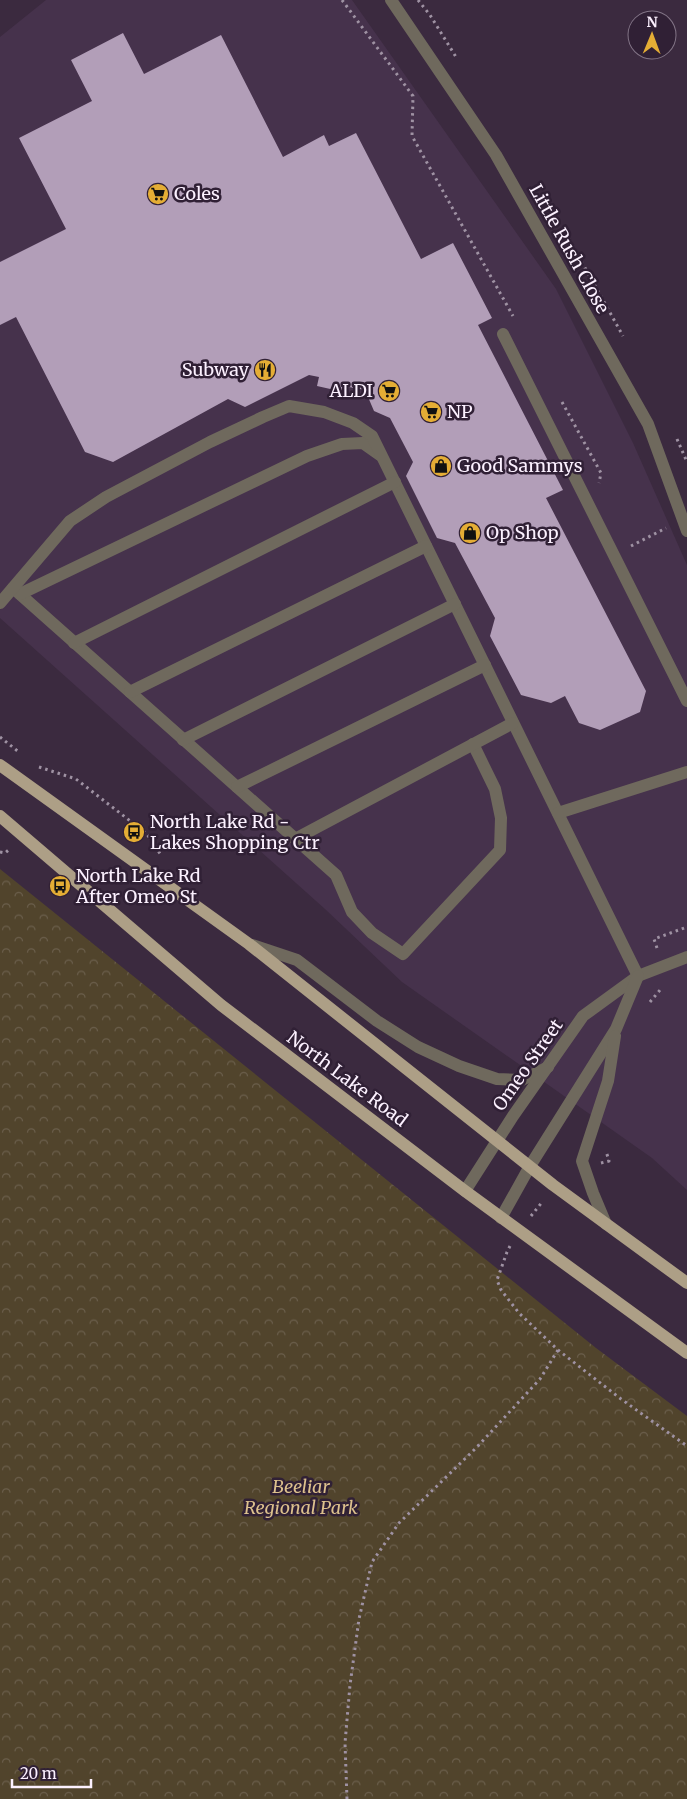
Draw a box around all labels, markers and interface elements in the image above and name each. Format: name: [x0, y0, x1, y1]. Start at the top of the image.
north arrow: [627, 10, 677, 60]
text: N: [647, 13, 658, 31]
street label: Little Rush Close: [524, 180, 614, 317]
supermarket icon: Coles: [146, 182, 170, 206]
place label: Coles: [174, 182, 220, 205]
place label: Subway: [182, 358, 250, 381]
restaurant icon: Subway: [253, 358, 277, 382]
place label: ALDI: [328, 379, 373, 402]
supermarket icon: ALDI: [377, 379, 401, 403]
supermarket icon: NP: [419, 400, 443, 424]
place label: NP: [447, 400, 473, 423]
shop icon: Good Sammys: [429, 454, 453, 478]
place label: Good Sammys: [457, 454, 583, 477]
shop icon: Op Shop: [458, 521, 482, 545]
place label: Op Shop: [486, 521, 559, 544]
place label: North Lake Rd - Lakes Shopping Ctr: [150, 810, 320, 854]
bus stop icon: North Lake Rd - Lakes Shopping Ctr: [122, 820, 146, 844]
place label: North Lake Rd After Omeo St: [75, 864, 201, 908]
bus stop icon: North Lake Rd After Omeo St: [48, 874, 72, 898]
street label: Omeo Street: [488, 1014, 568, 1115]
street label: North Lake Road: [282, 1026, 412, 1132]
park label: Beeliar Regional Park: [244, 1475, 358, 1519]
scale bar: [12, 1756, 91, 1788]
text: 20 m: [20, 1764, 57, 1783]

